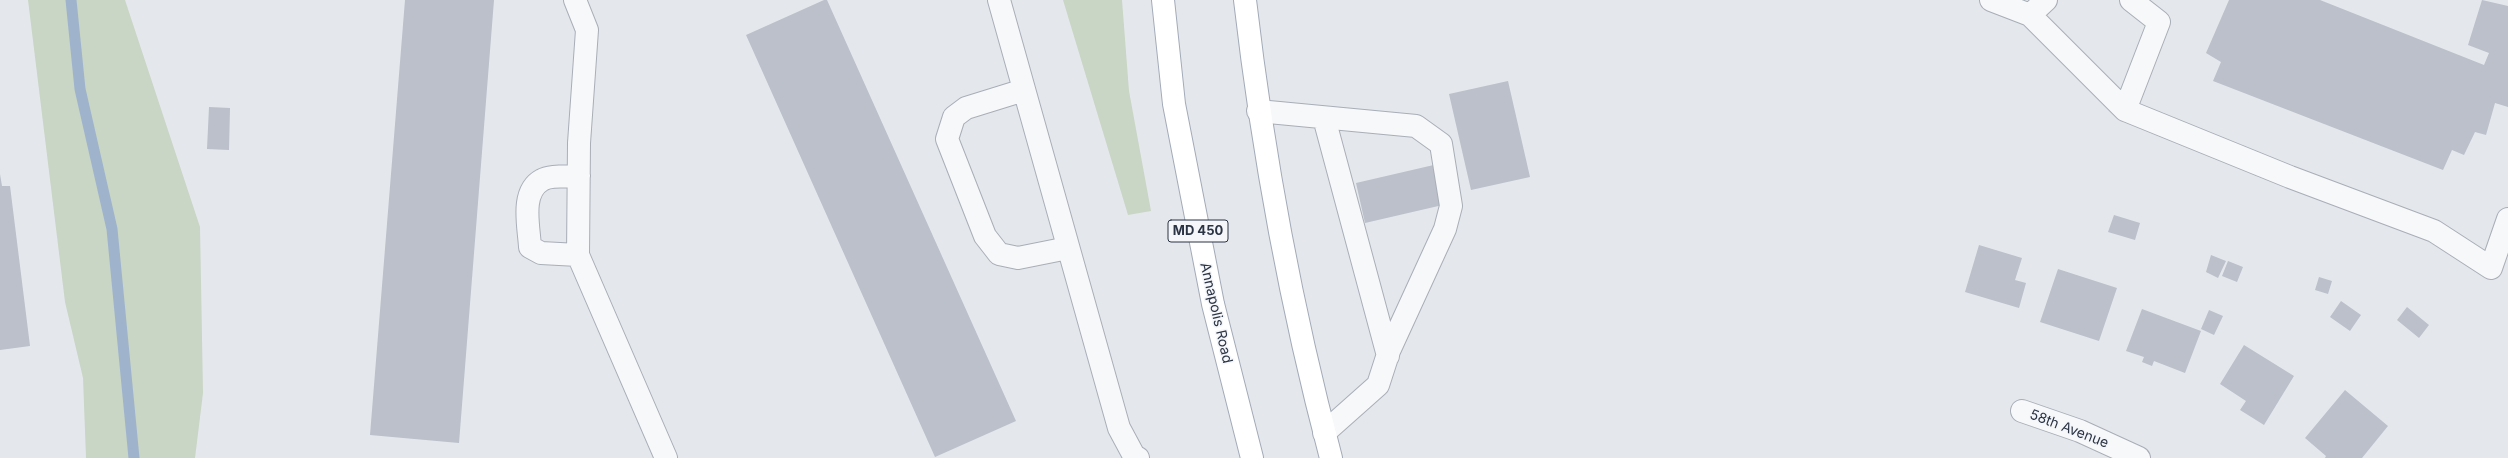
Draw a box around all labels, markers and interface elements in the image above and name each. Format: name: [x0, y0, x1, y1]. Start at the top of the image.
road number: MD 450: [1168, 220, 1228, 242]
street label: Annapolis Road: [1196, 261, 1236, 365]
street label: 58th Avenue: [2027, 406, 2111, 452]

